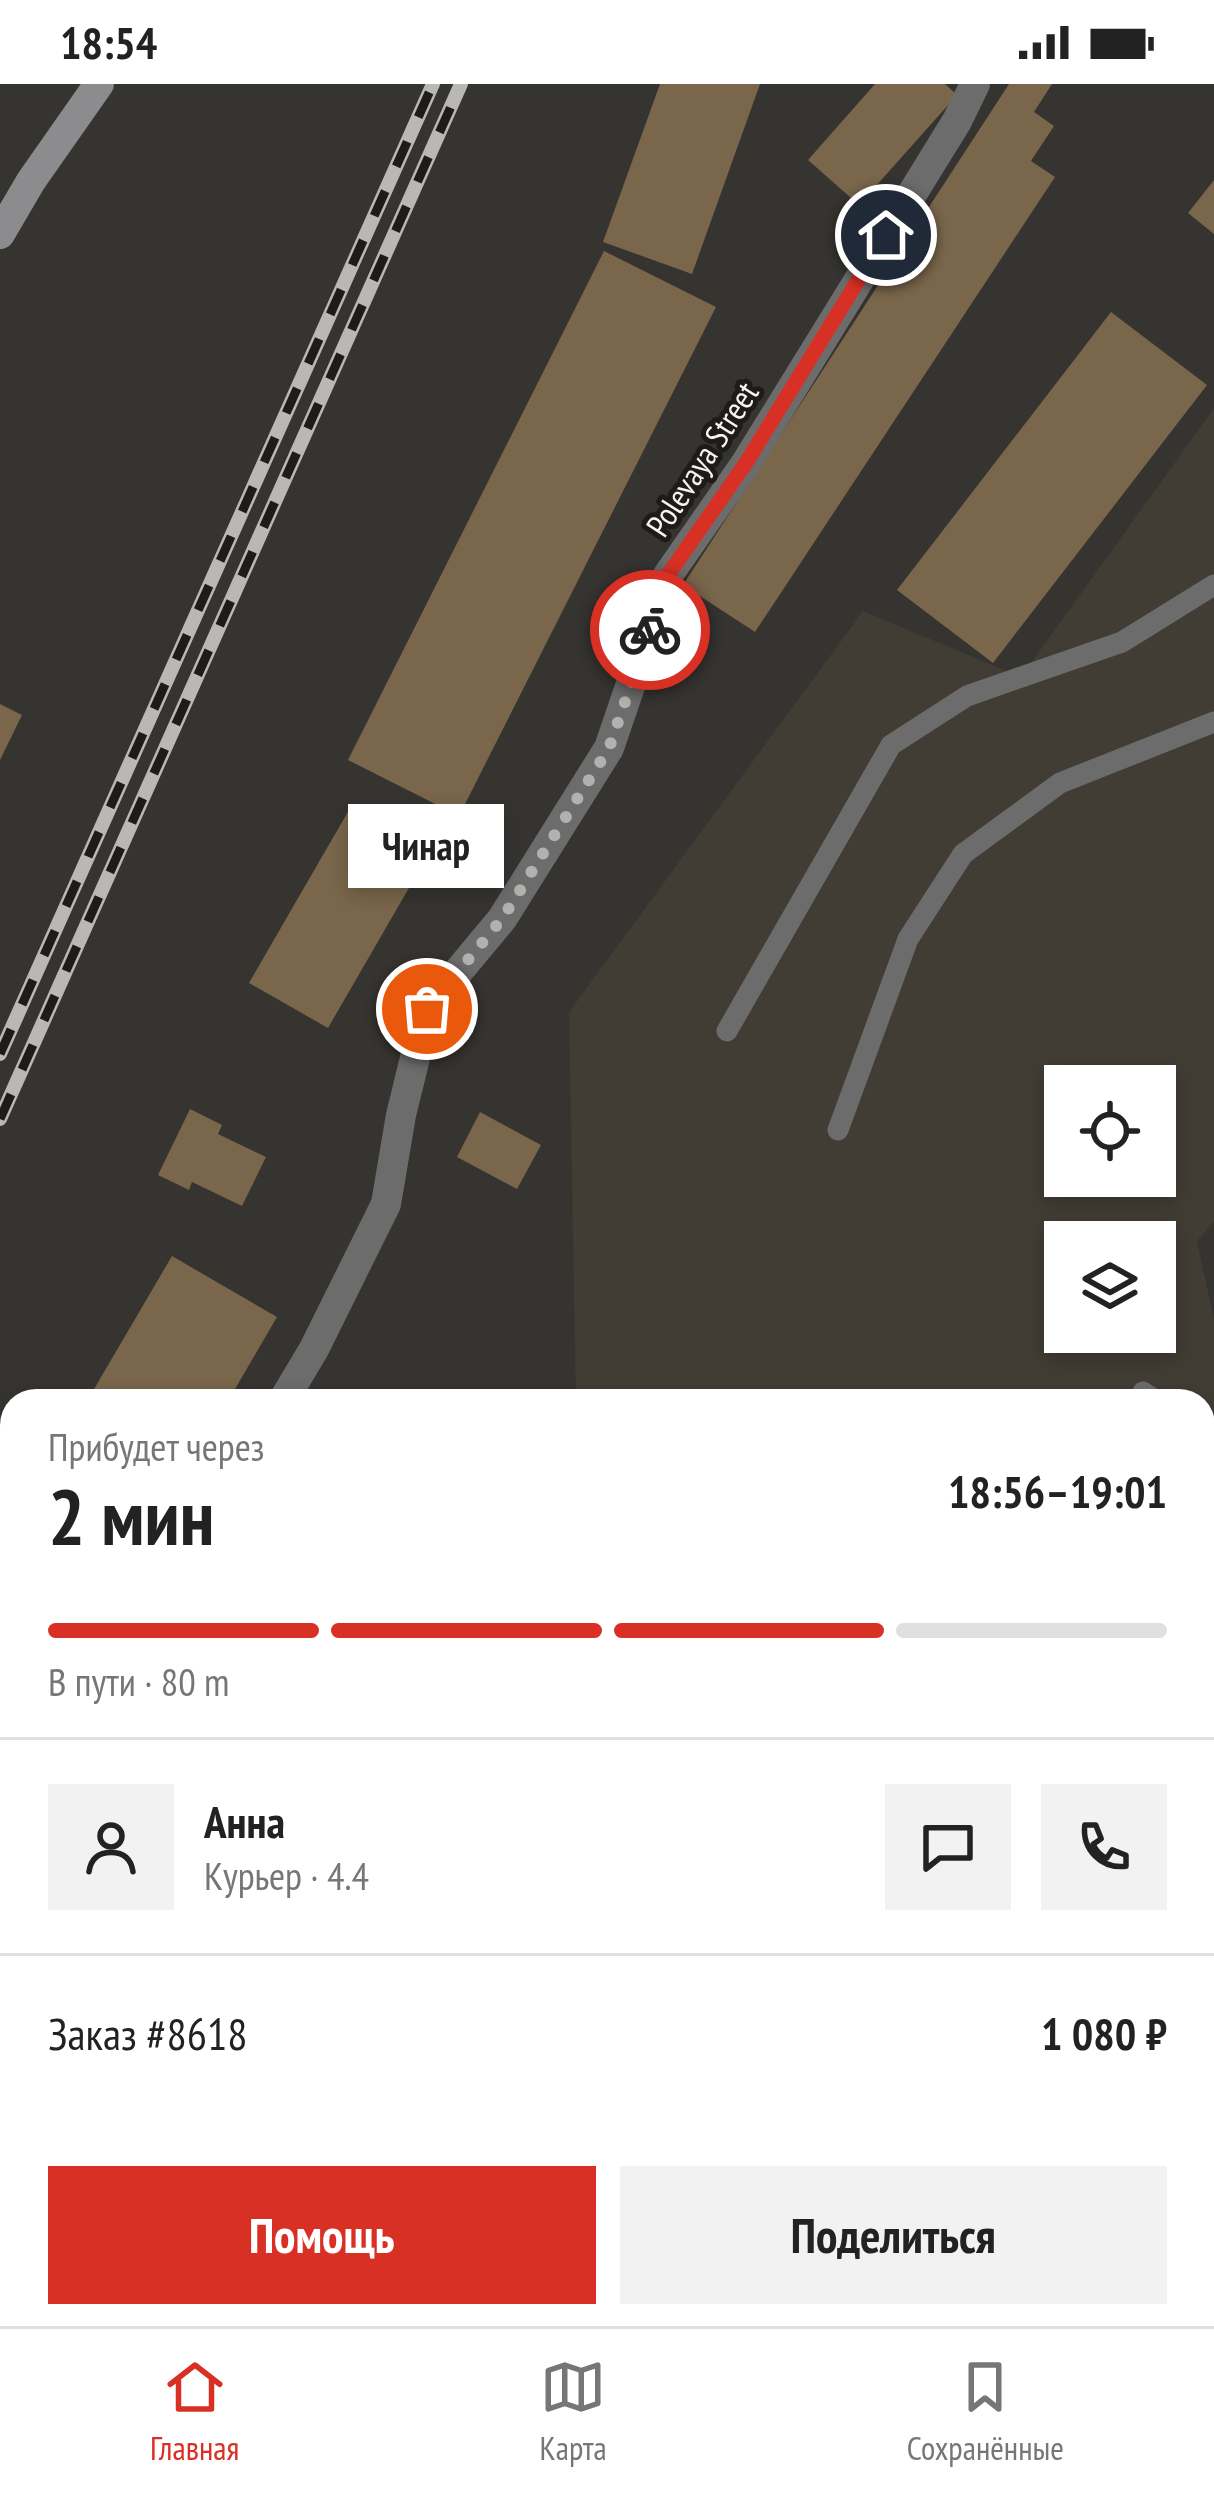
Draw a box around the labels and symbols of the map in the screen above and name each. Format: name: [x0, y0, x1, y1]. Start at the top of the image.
pin: [835, 184, 937, 286]
street label: Polevaya Street: [636, 373, 768, 544]
courier: [590, 570, 710, 690]
callout: Чинар: [349, 805, 505, 889]
pin: [376, 958, 478, 1060]

